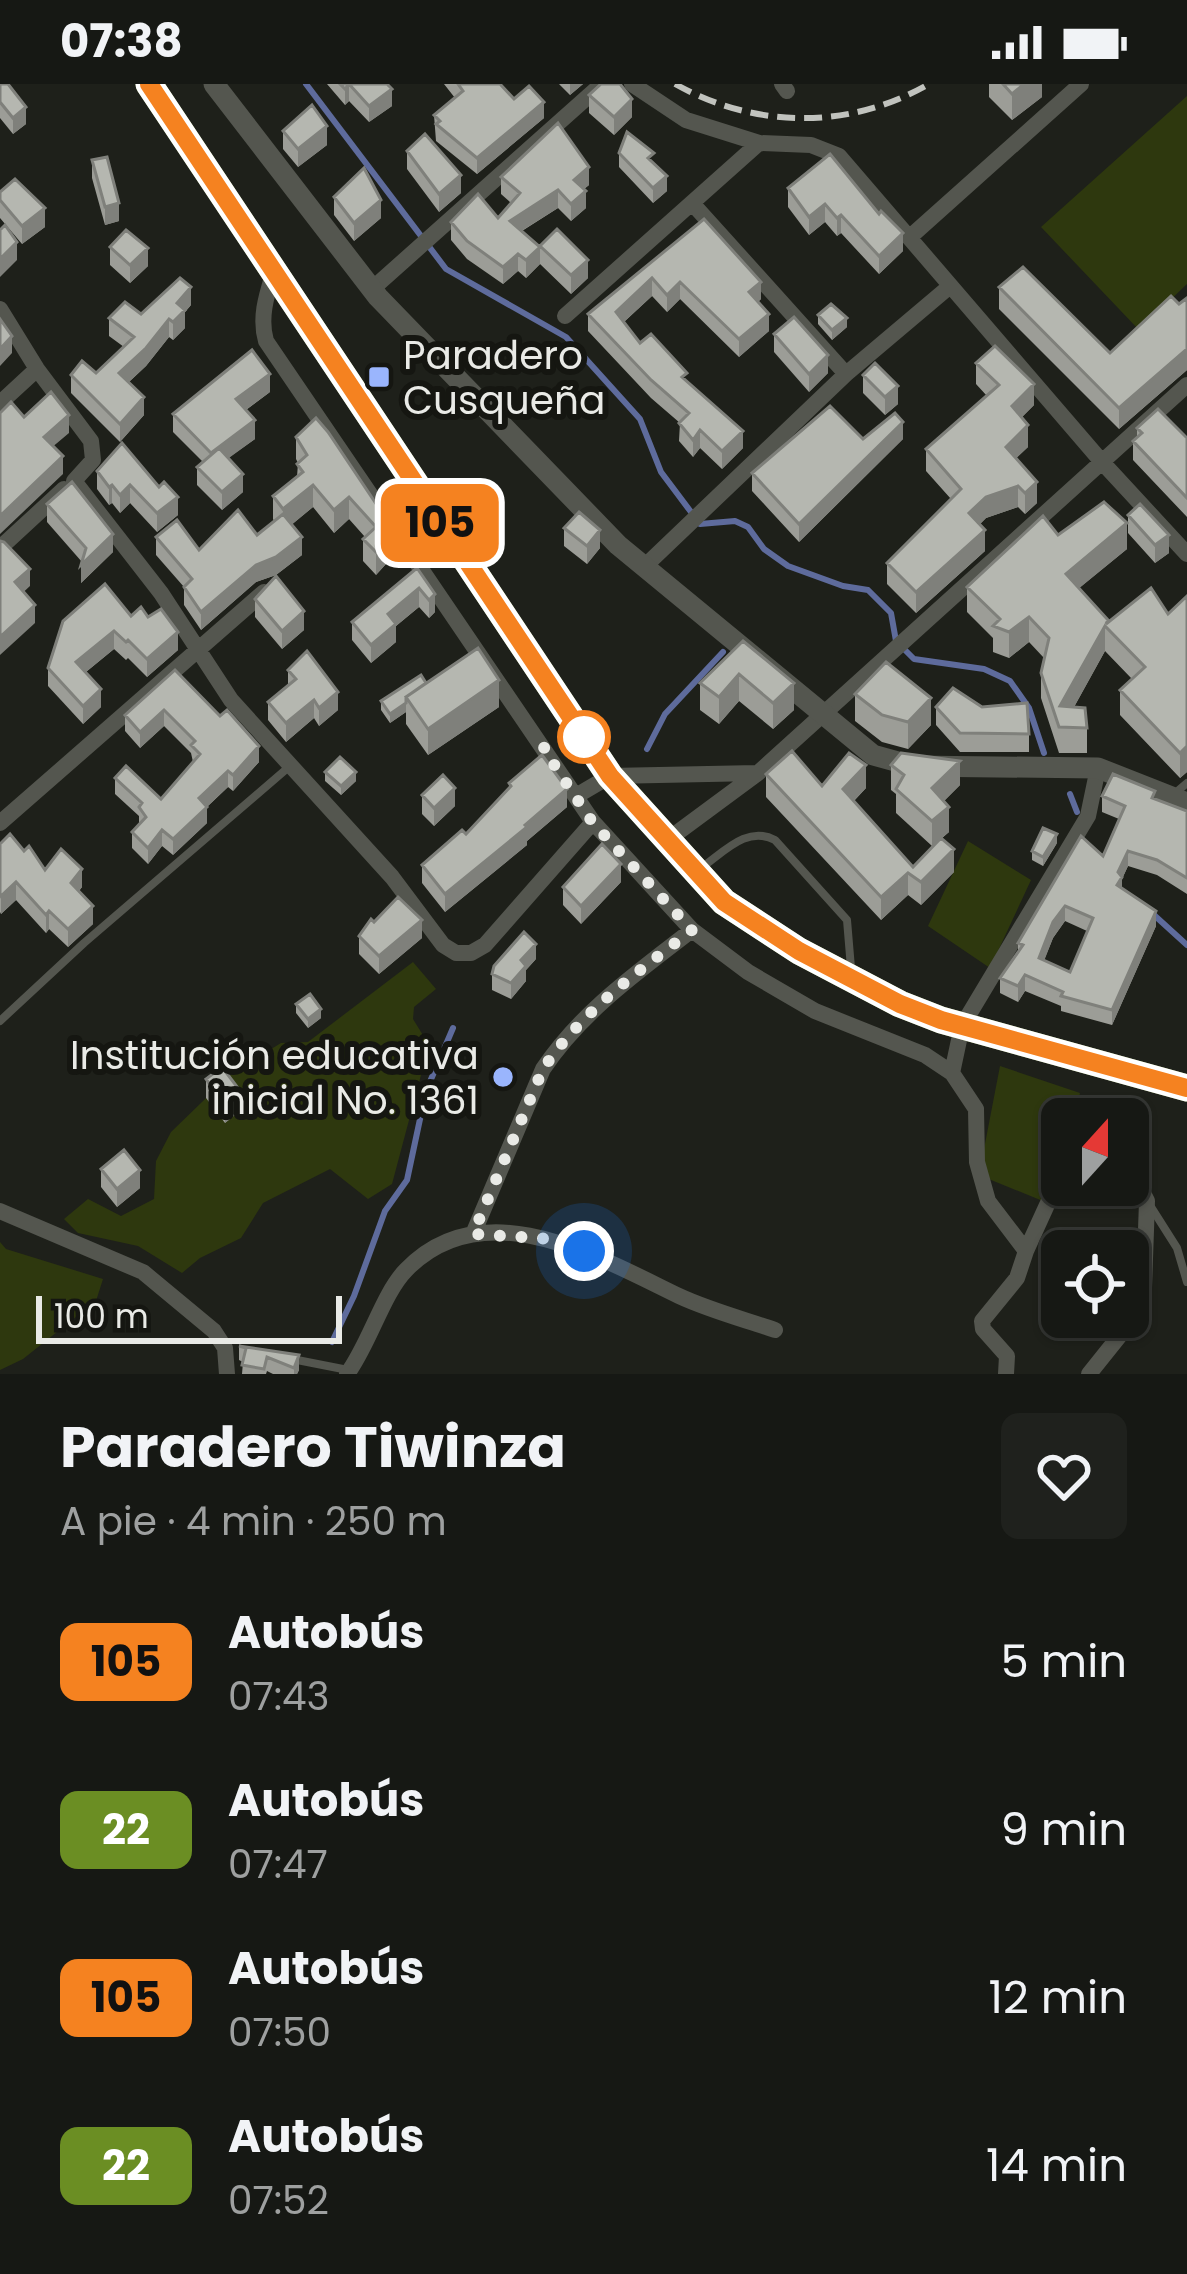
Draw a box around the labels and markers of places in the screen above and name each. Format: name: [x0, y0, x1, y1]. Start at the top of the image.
place label: Paradero Cusqueña: [403, 328, 605, 428]
marker: Paradero Cusqueña: [366, 364, 392, 390]
unlabelled marker: [559, 712, 609, 762]
place label: Institución educativa inicial No. 1361: [70, 1028, 479, 1128]
marker: Institución educativa inicial No. 1361: [490, 1064, 516, 1090]

